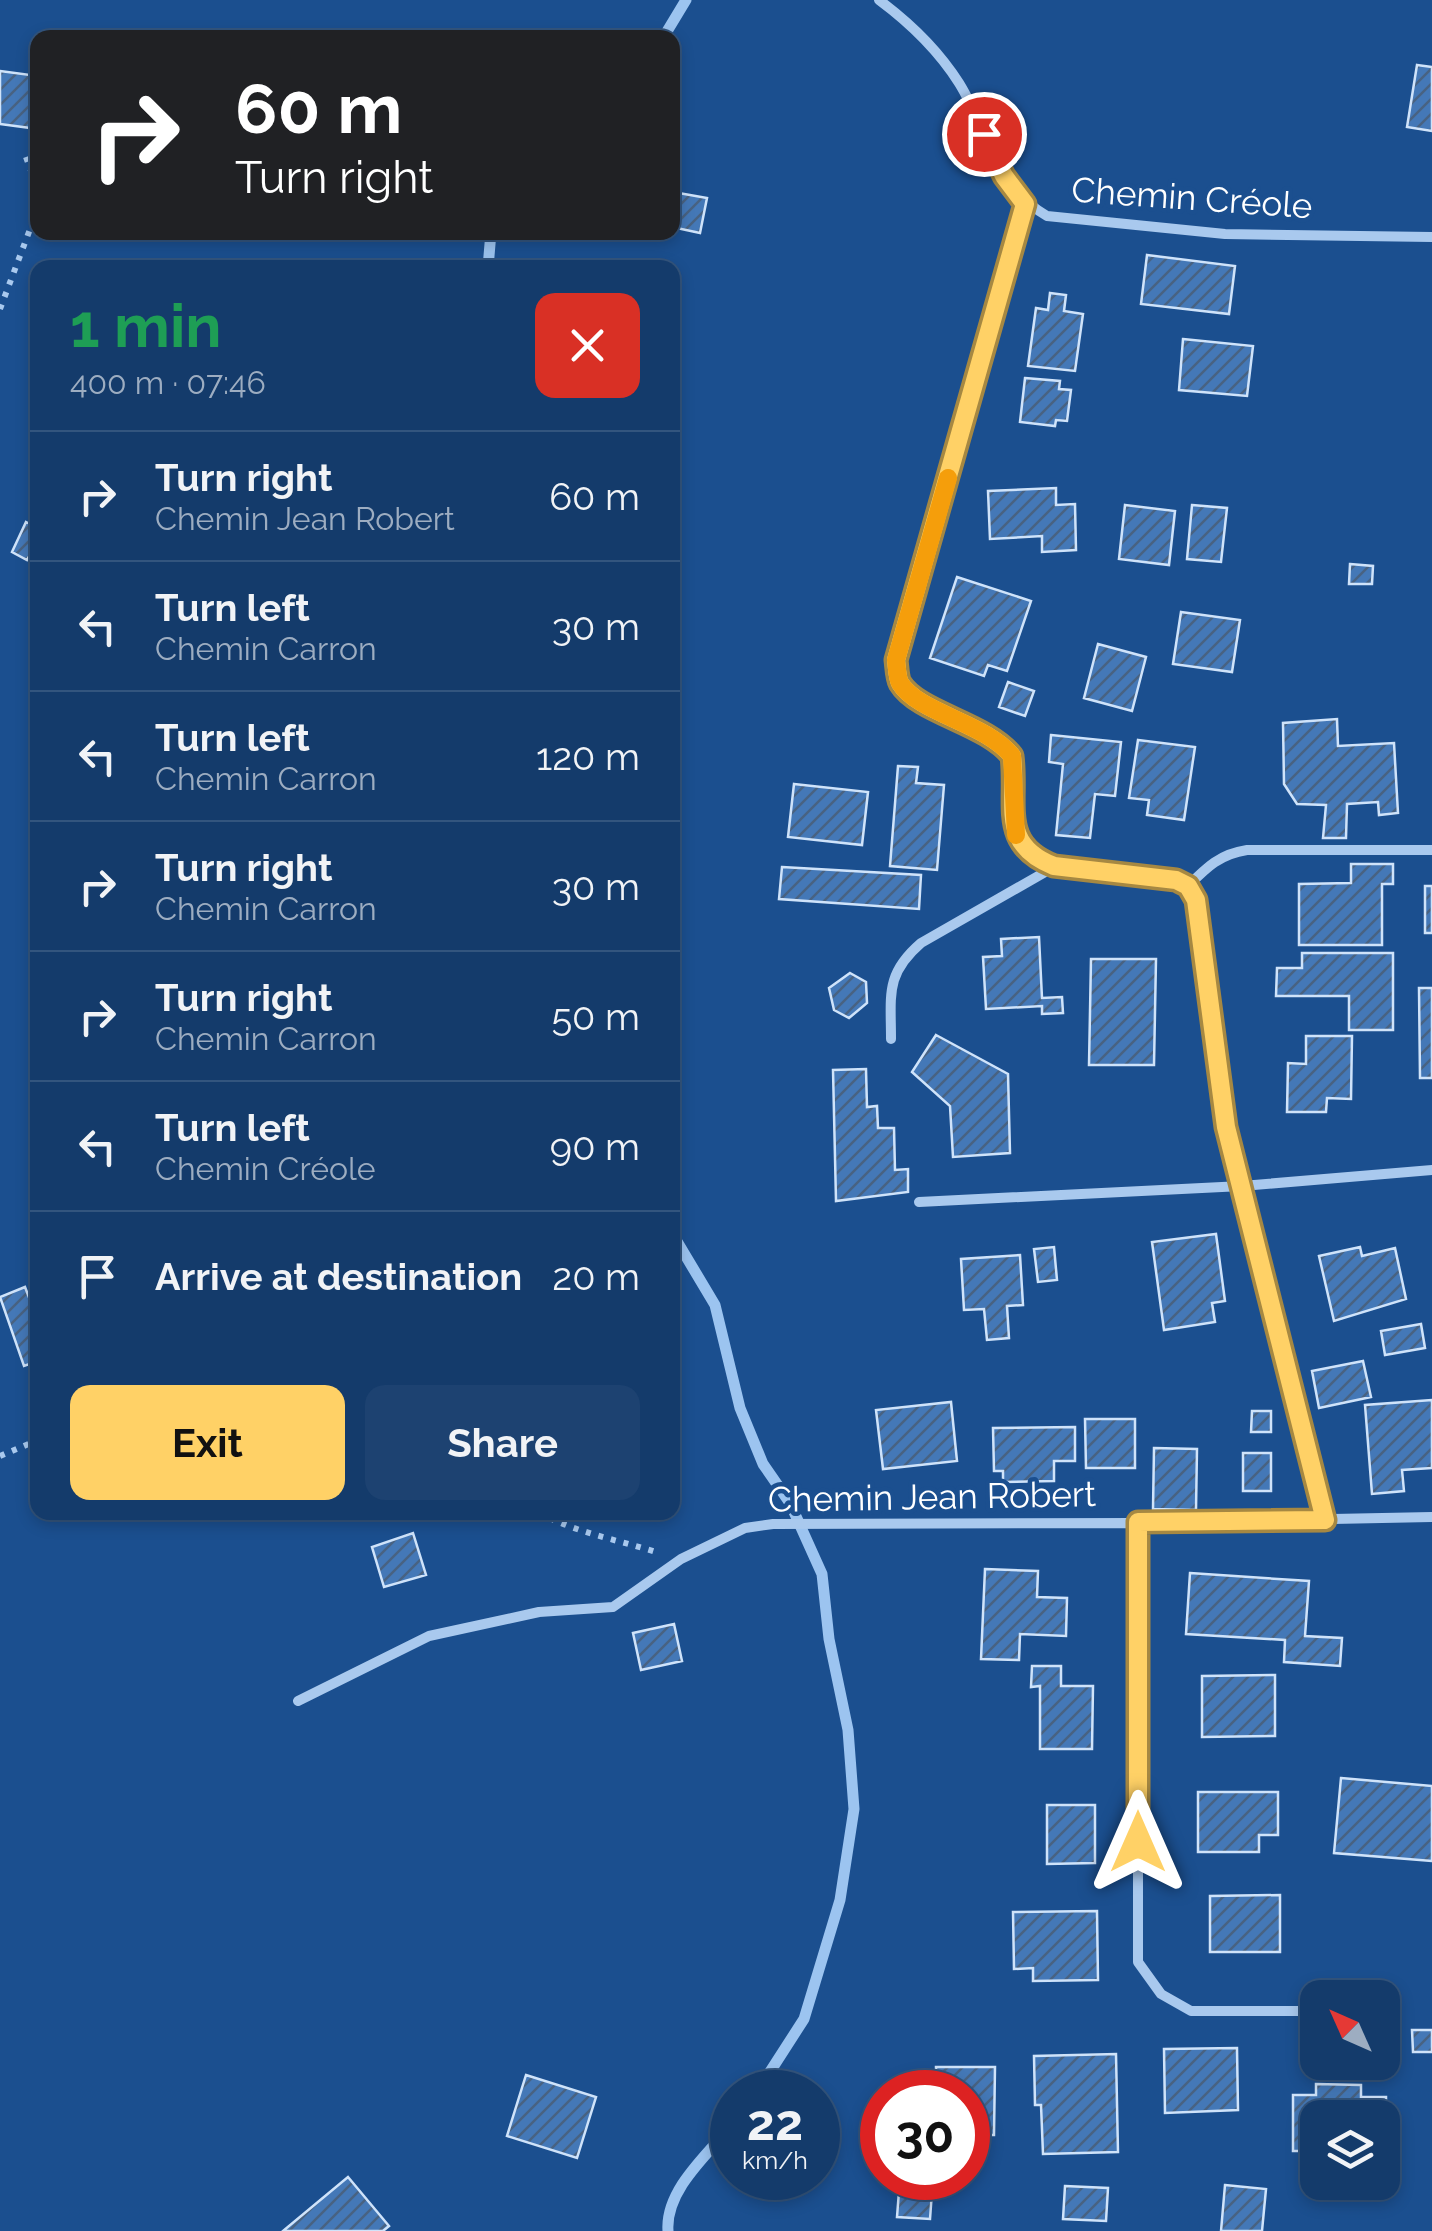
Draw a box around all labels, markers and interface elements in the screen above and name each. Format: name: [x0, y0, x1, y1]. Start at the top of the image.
text: 60 m: [235, 67, 402, 149]
icon: right: [70, 70, 200, 200]
pin: [942, 92, 1027, 177]
icon: arrive: [957, 107, 1012, 162]
text: Turn right: [235, 151, 433, 204]
street label: Chemin Créole: [1070, 169, 1314, 226]
text: 1 min: [70, 291, 221, 361]
button: close: [535, 293, 640, 398]
text: 400 m · 07:46: [70, 364, 266, 401]
text: Turn right: [155, 455, 332, 500]
icon: right: [70, 469, 125, 524]
text: 60 m: [549, 474, 640, 519]
text: Chemin Jean Robert: [155, 500, 455, 537]
text: Turn left: [155, 585, 310, 630]
icon: left: [70, 599, 125, 654]
text: 30 m: [552, 604, 640, 649]
text: Chemin Carron: [155, 630, 377, 667]
text: Turn left: [155, 715, 310, 760]
icon: left: [70, 729, 125, 784]
text: 120 m: [536, 734, 640, 779]
text: Chemin Carron: [155, 760, 377, 797]
text: Turn right: [155, 845, 332, 890]
icon: right: [70, 859, 125, 914]
text: 30 m: [552, 864, 640, 909]
text: Chemin Carron: [155, 890, 377, 927]
text: Turn right: [155, 975, 332, 1020]
icon: right: [70, 989, 125, 1044]
text: 50 m: [551, 994, 640, 1039]
text: Chemin Carron: [155, 1020, 377, 1057]
text: Turn left: [155, 1105, 310, 1150]
icon: left: [70, 1119, 125, 1174]
text: 90 m: [550, 1124, 640, 1169]
text: Chemin Créole: [155, 1150, 376, 1187]
icon: arrive: [70, 1249, 125, 1304]
text: Arrive at destination: [155, 1254, 522, 1299]
text: 20 m: [552, 1254, 640, 1299]
button: Exit: [70, 1385, 345, 1500]
button: Share: [365, 1385, 640, 1500]
street label: Chemin Jean Robert: [768, 1473, 1097, 1520]
position arrow: [1086, 1790, 1190, 1894]
north arrow: [1300, 1980, 1400, 2080]
map controls: [1300, 1980, 1400, 2200]
speed limit sign: 30: [860, 2070, 990, 2200]
text: 22: [747, 2093, 803, 2152]
button: layers: [1300, 2100, 1400, 2200]
text: km/h: [742, 2145, 808, 2175]

